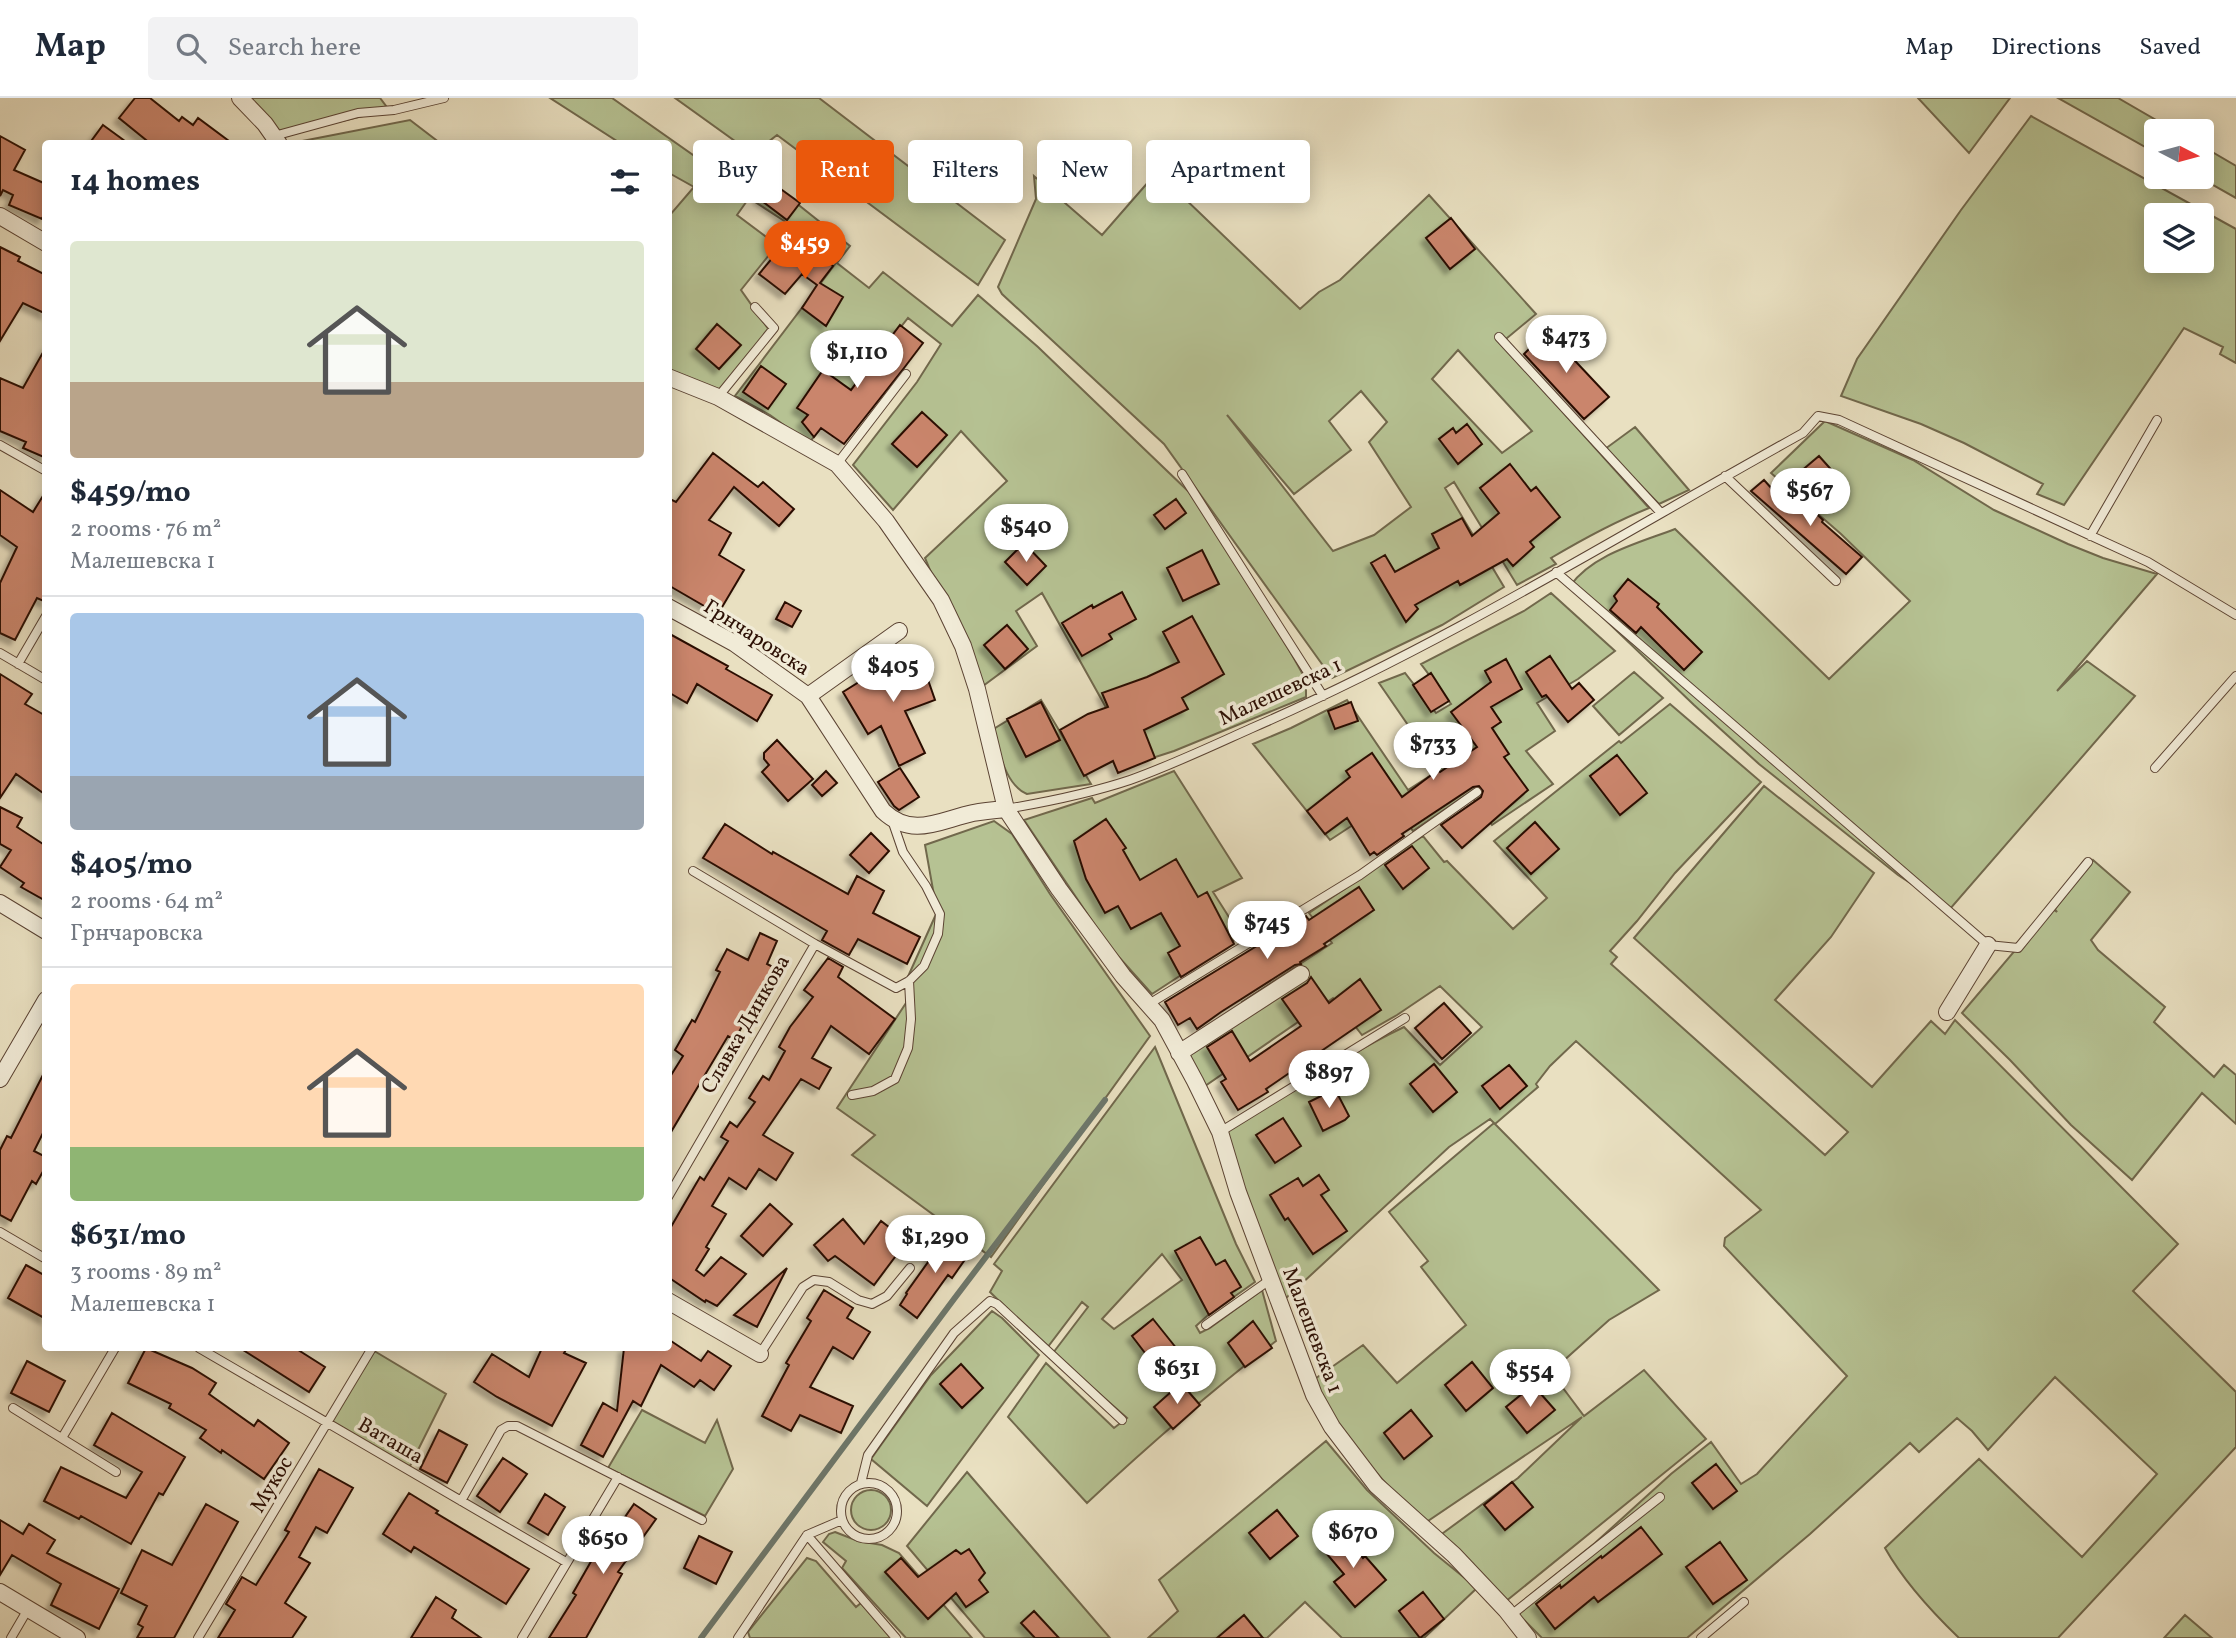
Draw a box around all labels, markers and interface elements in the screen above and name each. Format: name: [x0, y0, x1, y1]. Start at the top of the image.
search box: [148, 17, 638, 80]
text: Map: [35, 25, 106, 71]
icon: search: [172, 29, 210, 67]
text: Search here: [228, 30, 361, 66]
text: Map: [1905, 31, 1953, 65]
text: Directions: [1991, 31, 2101, 65]
text: Saved: [2139, 31, 2201, 65]
north arrow: [2144, 119, 2214, 189]
map controls: [2144, 119, 2214, 273]
chip: Buy: [693, 140, 782, 203]
chip: Rent: [796, 140, 894, 203]
chip: Filters: [908, 140, 1023, 203]
chip: New: [1037, 140, 1132, 203]
chip: Apartment: [1146, 140, 1310, 203]
text: 14 homes: [70, 161, 200, 203]
icon: filters: [606, 163, 644, 201]
button: layers: [2144, 203, 2214, 273]
pin: $459: [764, 222, 846, 281]
text: $459: [780, 228, 830, 260]
icon: home: [294, 287, 420, 413]
pin: $473: [1525, 316, 1607, 375]
text: $473: [1542, 322, 1590, 354]
pin: $1,110: [800, 330, 914, 390]
text: $1,110: [826, 337, 888, 369]
pin: $567: [1769, 468, 1851, 528]
text: $459/mo: [70, 472, 191, 514]
text: $567: [1786, 475, 1834, 507]
pin: $540: [985, 504, 1067, 564]
text: $540: [1000, 511, 1052, 543]
text: 2 rooms · 76 m²: [70, 514, 221, 546]
text: Малешевска 1: [70, 546, 216, 578]
street label: Грнчаровска: [697, 593, 815, 684]
pin: $405: [852, 644, 934, 704]
text: $405: [867, 651, 919, 683]
street label: Малешевска 1: [1214, 651, 1347, 734]
icon: home: [294, 659, 420, 785]
pin: $733: [1392, 722, 1474, 782]
text: $733: [1410, 729, 1456, 761]
text: $405/mo: [70, 844, 193, 886]
text: 2 rooms · 64 m²: [70, 886, 223, 918]
pin: $745: [1226, 902, 1308, 961]
text: $745: [1244, 908, 1290, 940]
text: Грнчаровска: [70, 918, 203, 950]
street label: Славка Динкова: [695, 950, 798, 1100]
icon: home: [294, 1030, 420, 1156]
pin: $897: [1288, 1051, 1370, 1110]
text: $897: [1304, 1057, 1354, 1089]
text: $631/mo: [70, 1215, 186, 1257]
pin: $1,290: [878, 1216, 992, 1275]
text: $1,290: [901, 1222, 969, 1254]
text: 3 rooms · 89 m²: [70, 1257, 222, 1289]
street label: Малешевска 1: [1274, 1263, 1349, 1398]
text: Малешевска 1: [70, 1289, 216, 1321]
pin: $631: [1136, 1346, 1218, 1406]
pin: $554: [1489, 1350, 1571, 1409]
text: $631: [1154, 1353, 1200, 1385]
text: $554: [1506, 1356, 1554, 1388]
street label: Ваташа: [352, 1411, 428, 1472]
street label: Мукос: [244, 1451, 301, 1519]
pin: $670: [1312, 1510, 1394, 1570]
pin: $650: [562, 1516, 644, 1576]
text: $670: [1328, 1517, 1378, 1549]
text: $650: [578, 1523, 628, 1555]

